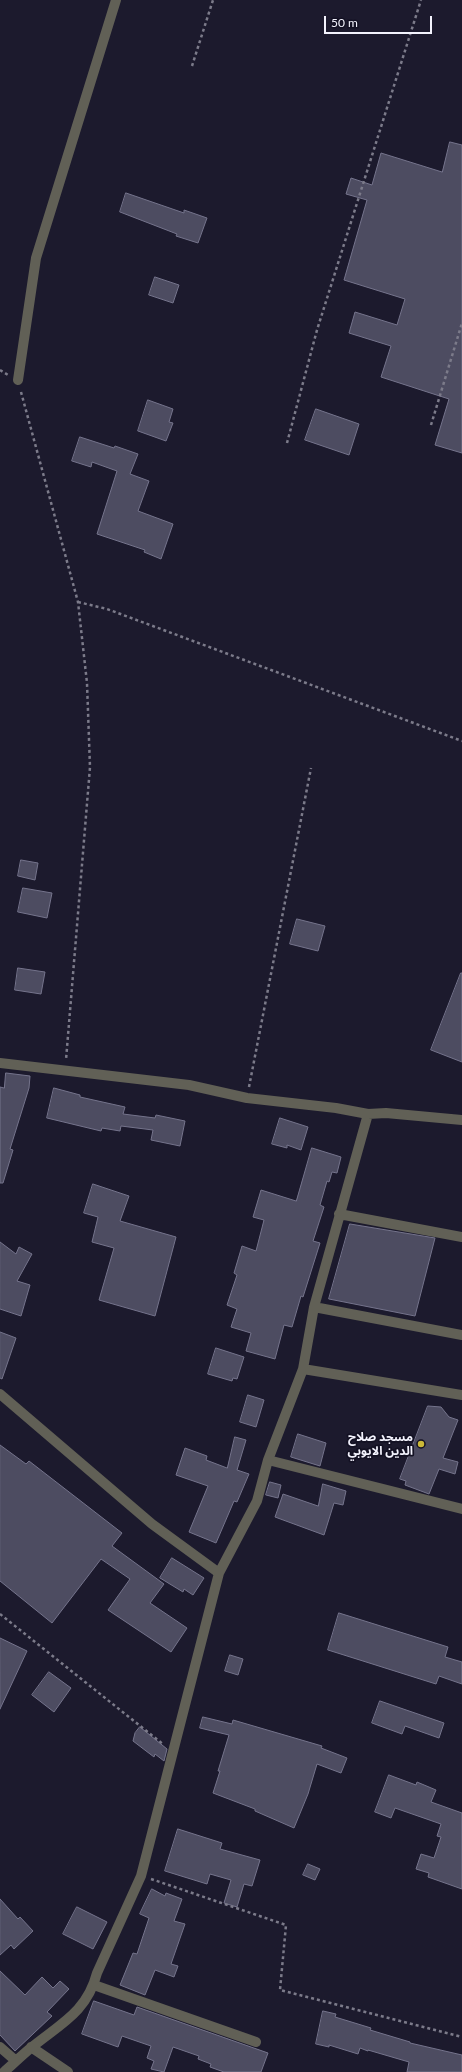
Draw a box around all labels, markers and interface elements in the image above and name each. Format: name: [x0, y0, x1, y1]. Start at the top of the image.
scale bar: [326, 8, 434, 34]
text: 50 m: [331, 15, 358, 30]
place label: مسجد صلاح الدين الايوبي: [348, 1430, 413, 1458]
marker: مسجد صلاح الدين الايوبي: [416, 1439, 426, 1449]

